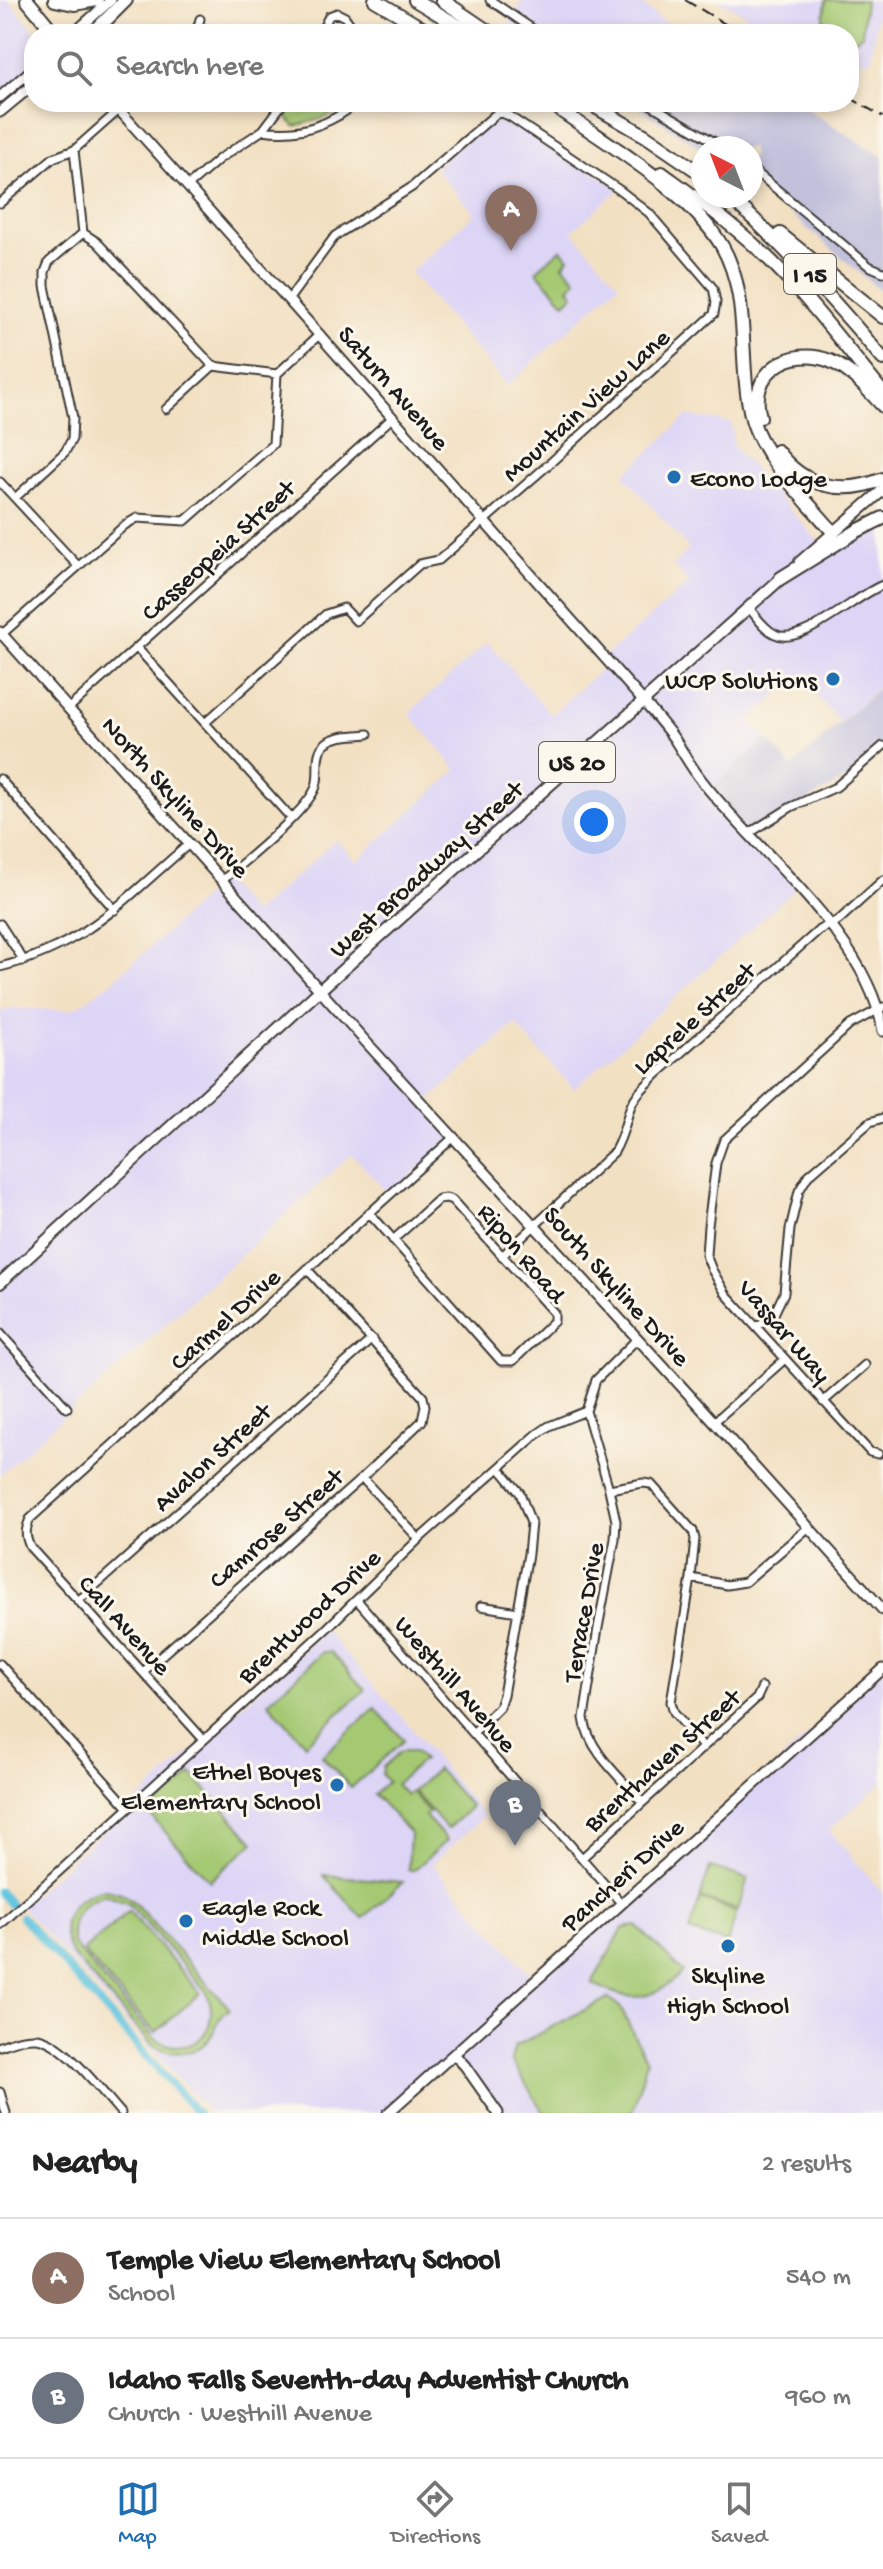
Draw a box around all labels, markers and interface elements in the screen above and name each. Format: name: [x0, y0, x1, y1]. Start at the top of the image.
search box: [24, 24, 859, 112]
icon: search: [52, 46, 96, 90]
text: Search here: [116, 51, 264, 86]
north arrow: [691, 136, 763, 208]
pin: A: [485, 185, 537, 251]
road number: I 15: [784, 254, 836, 294]
street label: Saturn Avenue: [329, 321, 455, 459]
street label: Mountain View Lane: [498, 324, 679, 491]
place label: Econo Lodge: [690, 466, 828, 497]
marker: Econo Lodge: [665, 468, 683, 486]
street label: Casseopeia Street: [137, 474, 305, 630]
place label: WCP Solutions: [665, 668, 818, 699]
marker: WCP Solutions: [824, 670, 842, 688]
street label: North Skyline Drive: [93, 712, 255, 887]
road number: US 20: [539, 742, 615, 782]
street label: West Broadway Street: [325, 774, 533, 967]
your location: [574, 802, 614, 842]
street label: Laprele Street: [628, 956, 765, 1083]
street label: Ripon Road: [469, 1199, 571, 1312]
street label: South Skyline Drive: [535, 1202, 695, 1375]
street label: Carmel Drive: [165, 1263, 289, 1379]
street label: Vassar Way: [729, 1274, 836, 1391]
street label: Avalon Street: [149, 1397, 281, 1520]
street label: Camrose Street: [204, 1462, 353, 1597]
street label: Terrace Drive: [559, 1540, 614, 1687]
street label: Brentwood Drive: [232, 1544, 389, 1693]
street label: Call Avenue: [70, 1570, 176, 1684]
street label: Westhill Avenue: [386, 1611, 522, 1761]
street label: Brenthaven Street: [579, 1682, 750, 1841]
place label: Ethel Boyes Elementary School: [121, 1759, 322, 1820]
marker: Ethel Boyes Elementary School: [328, 1776, 346, 1794]
pin: B: [489, 1780, 541, 1846]
street label: Pancheri Drive: [555, 1814, 692, 1941]
place label: Eagle Rock Middle School: [202, 1895, 349, 1956]
marker: Eagle Rock Middle School: [177, 1912, 195, 1930]
marker: Skyline High School: [719, 1937, 737, 1955]
place label: Skyline High School: [667, 1963, 789, 2024]
text: Nearby: [32, 2145, 137, 2185]
text: 2 results: [762, 2150, 851, 2181]
text: Temple View Elementary School: [108, 2245, 501, 2280]
text: A: [50, 2263, 66, 2294]
text: 540 m: [786, 2263, 851, 2294]
text: School: [108, 2280, 176, 2311]
text: Idaho Falls Seventh-day Adventist Church: [108, 2365, 629, 2400]
text: B: [51, 2383, 65, 2414]
text: 960 m: [785, 2383, 851, 2414]
text: Church · Westhill Avenue: [108, 2400, 372, 2431]
tab: Map: [116, 2477, 160, 2551]
tab: Directions: [391, 2477, 480, 2551]
tab: Saved: [711, 2477, 767, 2551]

